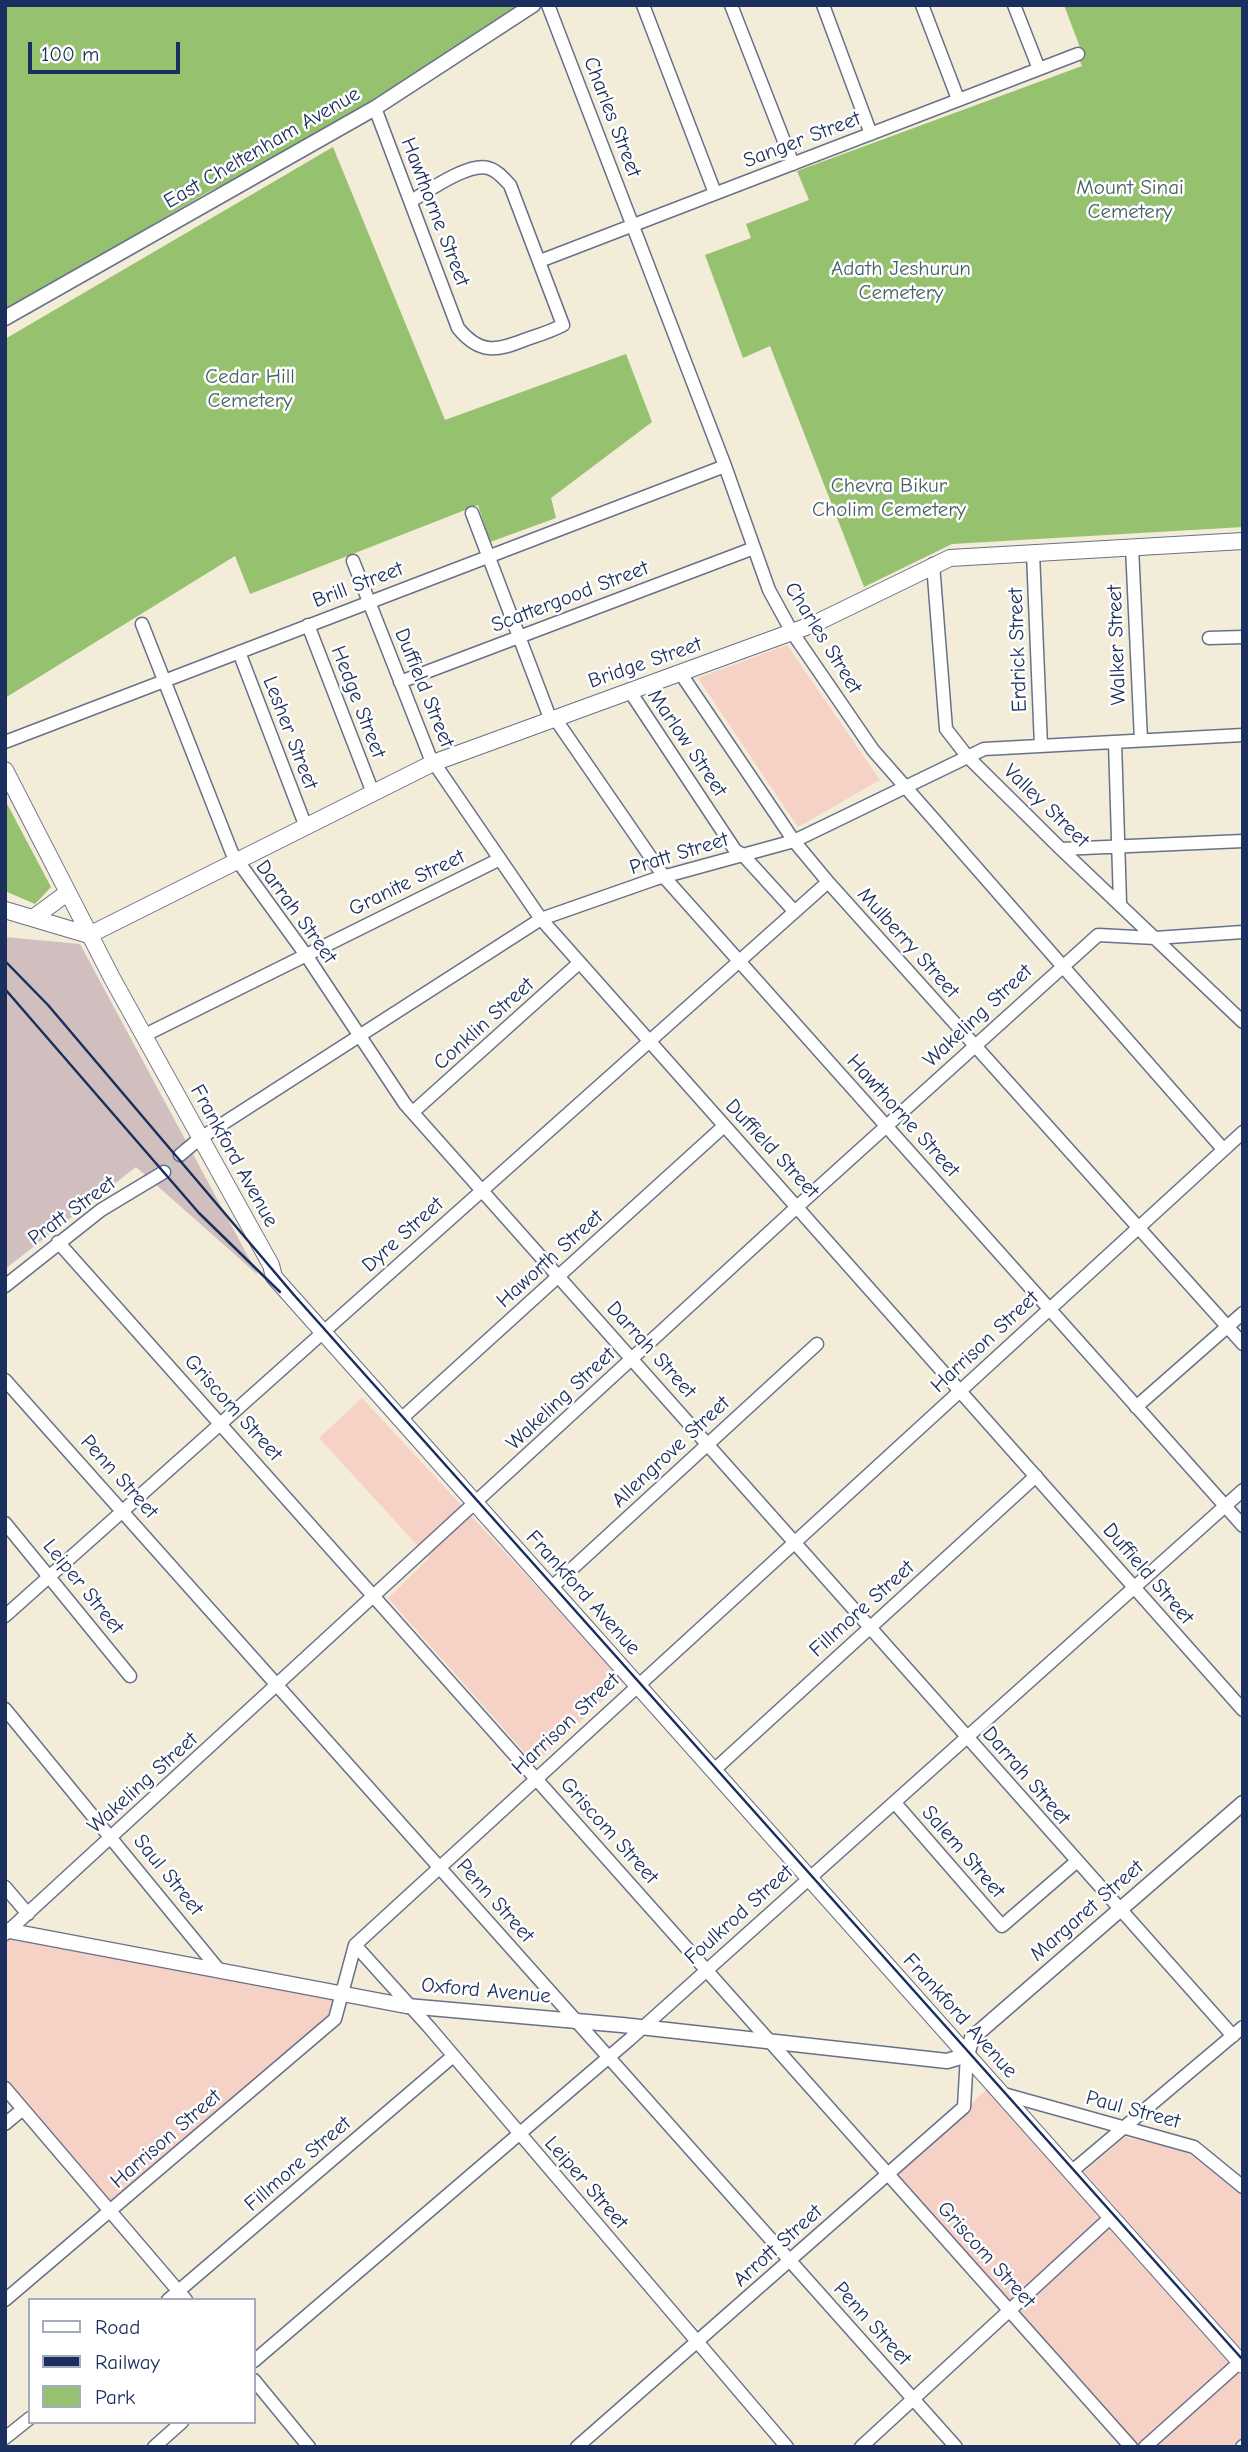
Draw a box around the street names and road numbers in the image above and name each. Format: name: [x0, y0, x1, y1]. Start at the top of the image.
street label: Charles Street: [578, 53, 646, 181]
street label: East Cheltenham Avenue: [159, 81, 365, 215]
street label: Sanger Street: [740, 106, 864, 174]
street label: Hawthorne Street: [395, 134, 475, 290]
street label: Scattergood Street: [488, 555, 652, 639]
street label: Brill Street: [309, 556, 407, 614]
street label: Charles Street: [779, 578, 867, 698]
street label: Walker Street: [1102, 584, 1132, 706]
street label: Erdrick Street: [1003, 587, 1033, 713]
street label: Duffield Street: [389, 625, 459, 751]
street label: Bridge Street: [585, 632, 705, 694]
street label: Hedge Street: [325, 642, 391, 762]
street label: Lesher Street: [257, 673, 323, 793]
street label: Marlow Street: [642, 684, 732, 802]
street label: Valley Street: [998, 759, 1094, 853]
street label: Pratt Street: [626, 827, 732, 881]
street label: Granite Street: [345, 844, 469, 922]
street label: Darrah Street: [250, 855, 342, 969]
street label: Mulberry Street: [852, 882, 964, 1004]
street label: Wakeling Street: [918, 959, 1038, 1073]
street label: Conklin Street: [429, 972, 539, 1076]
street label: Hawthorne Street: [841, 1049, 965, 1183]
street label: Frankford Avenue: [184, 1080, 284, 1232]
street label: Duffield Street: [720, 1094, 824, 1204]
street label: Pratt Street: [23, 1171, 121, 1251]
street label: Dyre Street: [357, 1192, 449, 1278]
street label: Haworth Street: [492, 1205, 608, 1313]
street label: Harrison Street: [926, 1286, 1044, 1398]
street label: Darrah Street: [601, 1296, 701, 1404]
street label: Wakeling Street: [501, 1342, 621, 1456]
street label: Griscom Street: [178, 1349, 288, 1467]
street label: Allengrove Street: [607, 1391, 735, 1513]
street label: Penn Street: [75, 1430, 163, 1524]
street label: Duffield Street: [1097, 1518, 1199, 1630]
street label: Frankford Avenue: [520, 1525, 646, 1661]
street label: Leiper Street: [37, 1534, 129, 1640]
street label: Fillmore Street: [804, 1555, 920, 1663]
street label: Harrison Street: [507, 1668, 625, 1780]
street label: Darrah Street: [976, 1722, 1076, 1830]
street label: Wakeling Street: [83, 1727, 203, 1839]
street label: Griscom Street: [554, 1772, 664, 1890]
street label: Salem Street: [916, 1801, 1010, 1903]
street label: Saul Street: [128, 1829, 208, 1921]
street label: Penn Street: [451, 1854, 539, 1948]
street label: Margaret Street: [1025, 1855, 1149, 1967]
street label: Foulkrod Street: [680, 1860, 798, 1970]
street label: Frankford Avenue: [897, 1948, 1023, 2084]
street label: Oxford Avenue: [420, 1973, 552, 2009]
street label: Harrison Street: [105, 2084, 227, 2194]
street label: Paul Street: [1083, 2085, 1183, 2135]
street label: Fillmore Street: [240, 2111, 356, 2217]
street label: Leiper Street: [539, 2131, 633, 2235]
street label: Griscom Street: [931, 2196, 1041, 2314]
street label: Arrott Street: [728, 2199, 828, 2293]
street label: Penn Street: [828, 2277, 916, 2371]

